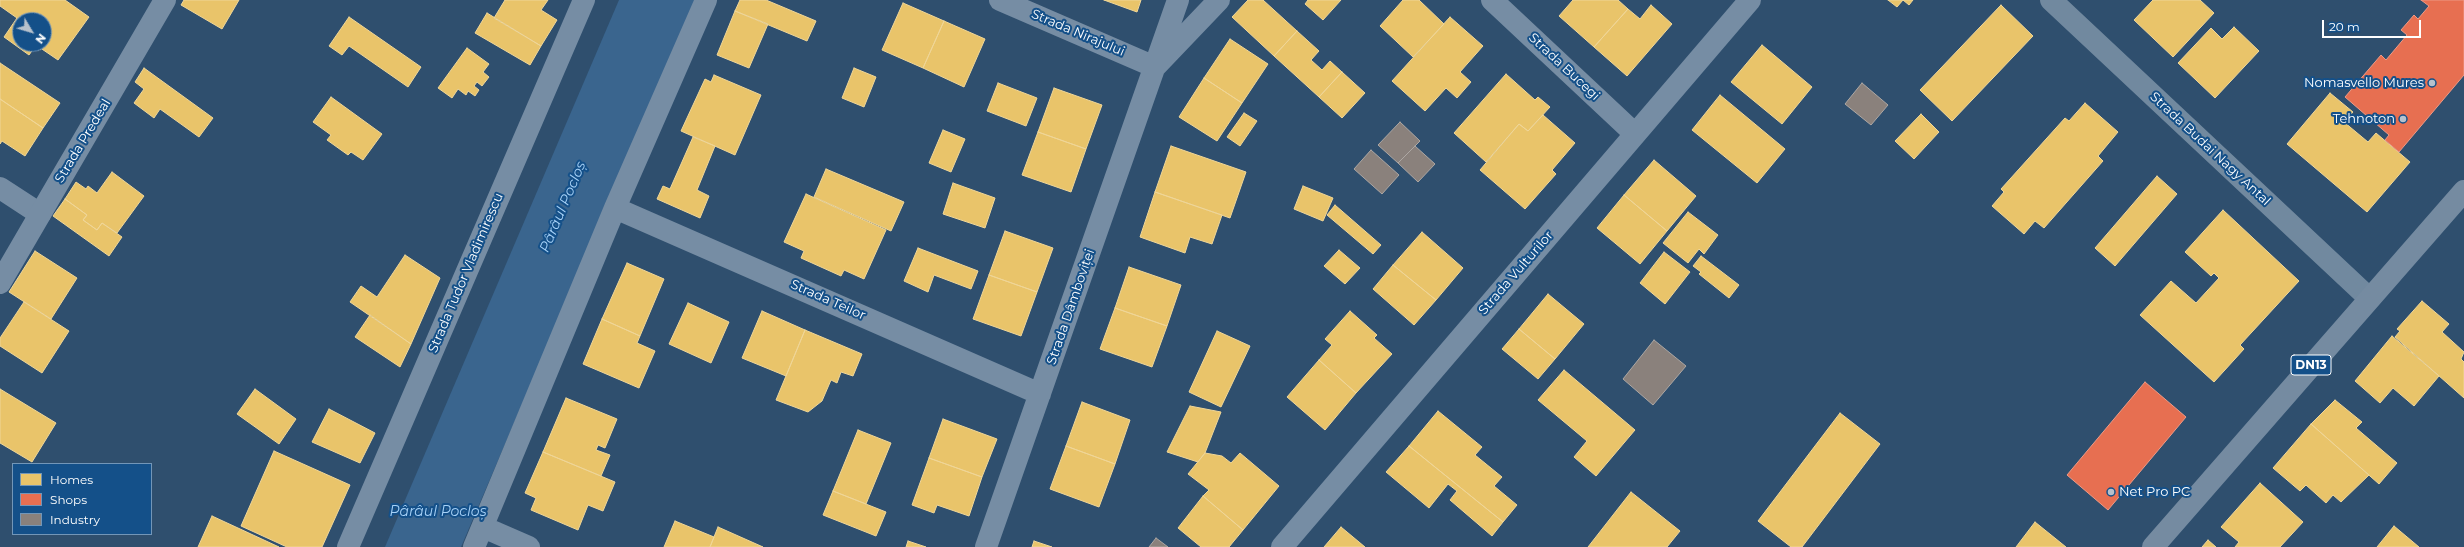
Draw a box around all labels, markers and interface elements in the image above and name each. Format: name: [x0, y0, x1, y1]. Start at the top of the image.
street label: Strada Nirajului: [1029, 6, 1127, 60]
north arrow: [12, 12, 52, 52]
scale bar: [2324, 12, 2423, 38]
text: 20 m: [2329, 19, 2360, 34]
street label: Strada Bucegi: [1525, 30, 1603, 104]
text: N: [32, 31, 49, 47]
place label: Nomasvello Mures: [2304, 75, 2424, 91]
marker: Nomasvello Mures: [2427, 78, 2437, 88]
street label: Strada Budai Nagy Antal: [2146, 89, 2274, 209]
street label: Strada Predeal: [52, 96, 114, 186]
place label: Tehnoton: [2333, 111, 2395, 127]
marker: Tehnoton: [2398, 114, 2408, 124]
water label: Pârâul Pocloș: [536, 159, 590, 255]
street label: Strada Tudor Vladimirescu: [425, 191, 507, 355]
street label: Strada Vulturilor: [1475, 228, 1557, 318]
street label: Strada Dâmboviței: [1044, 247, 1098, 367]
street label: Strada Teilor: [788, 277, 868, 323]
road number: DN13: [2291, 355, 2331, 375]
legend: [12, 463, 152, 535]
text: Homes: [50, 472, 93, 487]
place label: Net Pro PC: [2119, 484, 2190, 500]
marker: Net Pro PC: [2106, 487, 2116, 497]
text: Shops: [50, 492, 87, 507]
water label: Pârâul Pocloș: [390, 504, 486, 520]
text: Industry: [50, 512, 100, 527]

